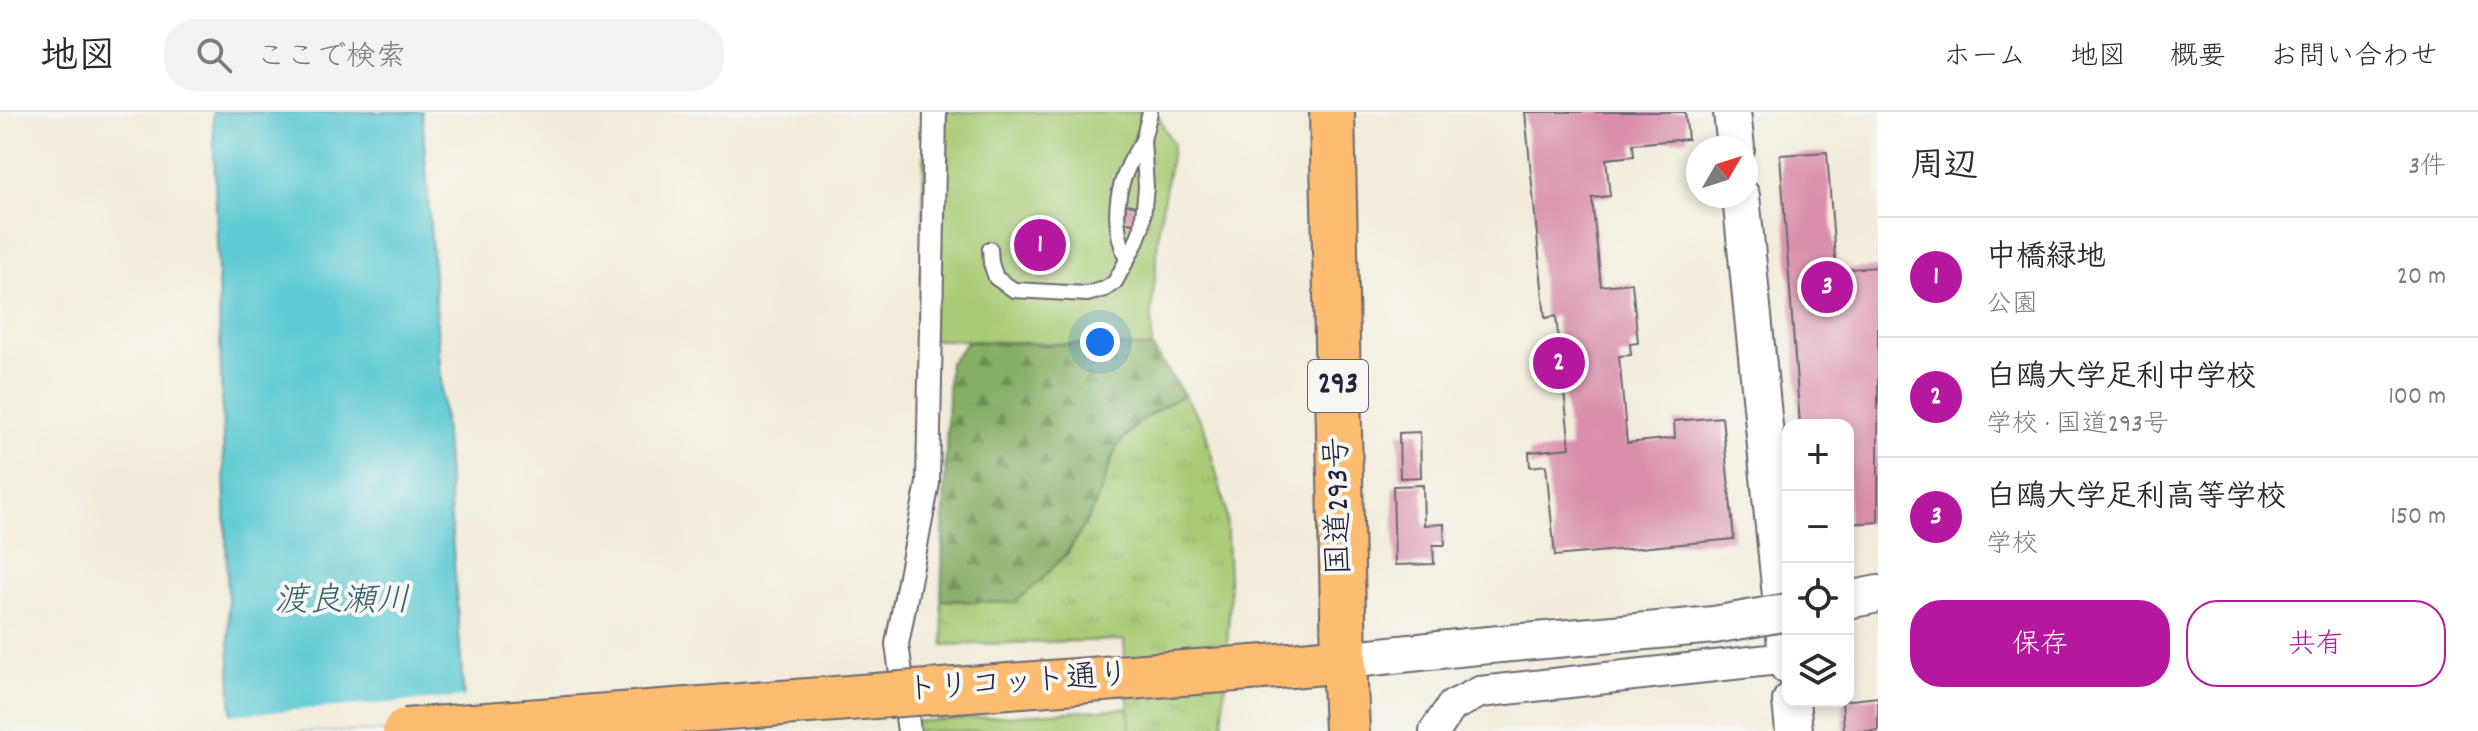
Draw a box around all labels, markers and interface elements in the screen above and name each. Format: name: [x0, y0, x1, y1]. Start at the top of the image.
search box: [164, 19, 724, 91]
text: 地図: [40, 32, 116, 87]
icon: search: [192, 33, 236, 77]
text: ここで検索: [256, 38, 406, 81]
text: ホーム: [1943, 39, 2026, 79]
text: 地図: [2070, 39, 2126, 79]
text: 概要: [2170, 39, 2226, 79]
text: お問い合わせ: [2270, 39, 2438, 79]
north arrow: [1686, 136, 1758, 208]
text: 周辺: [1910, 144, 1978, 193]
text: 3件: [2408, 149, 2446, 186]
pin: 1: [1014, 215, 1066, 275]
text: 中橋緑地: [1986, 238, 2106, 281]
pin: 3: [1801, 257, 1853, 317]
text: 1: [1933, 259, 1939, 296]
text: 20 m: [2397, 259, 2446, 296]
text: 公園: [1986, 287, 2038, 324]
your location: [1080, 322, 1120, 362]
pin: 2: [1533, 333, 1585, 393]
text: 白鴎大学足利中学校: [1986, 358, 2256, 401]
road number: 293: [1308, 360, 1368, 412]
text: 2: [1930, 379, 1942, 416]
text: 100 m: [2388, 379, 2446, 416]
text: 学校 · 国道293号: [1986, 407, 2169, 444]
map controls: [1782, 419, 1854, 707]
button: +: [1782, 419, 1854, 491]
street label: 国道293号: [1317, 436, 1365, 576]
text: 白鴎大学足利高等学校: [1986, 478, 2286, 521]
button: −: [1782, 491, 1854, 563]
text: 3: [1930, 499, 1942, 536]
text: 150 m: [2390, 499, 2446, 536]
text: 学校: [1986, 527, 2038, 564]
button: locate: [1782, 563, 1854, 635]
water label: 渡良瀬川: [274, 579, 410, 628]
button: 保存: [1910, 600, 2170, 687]
button: 共有: [2186, 600, 2446, 687]
button: layers: [1782, 635, 1854, 707]
street label: トリコット通り: [905, 654, 1131, 716]

